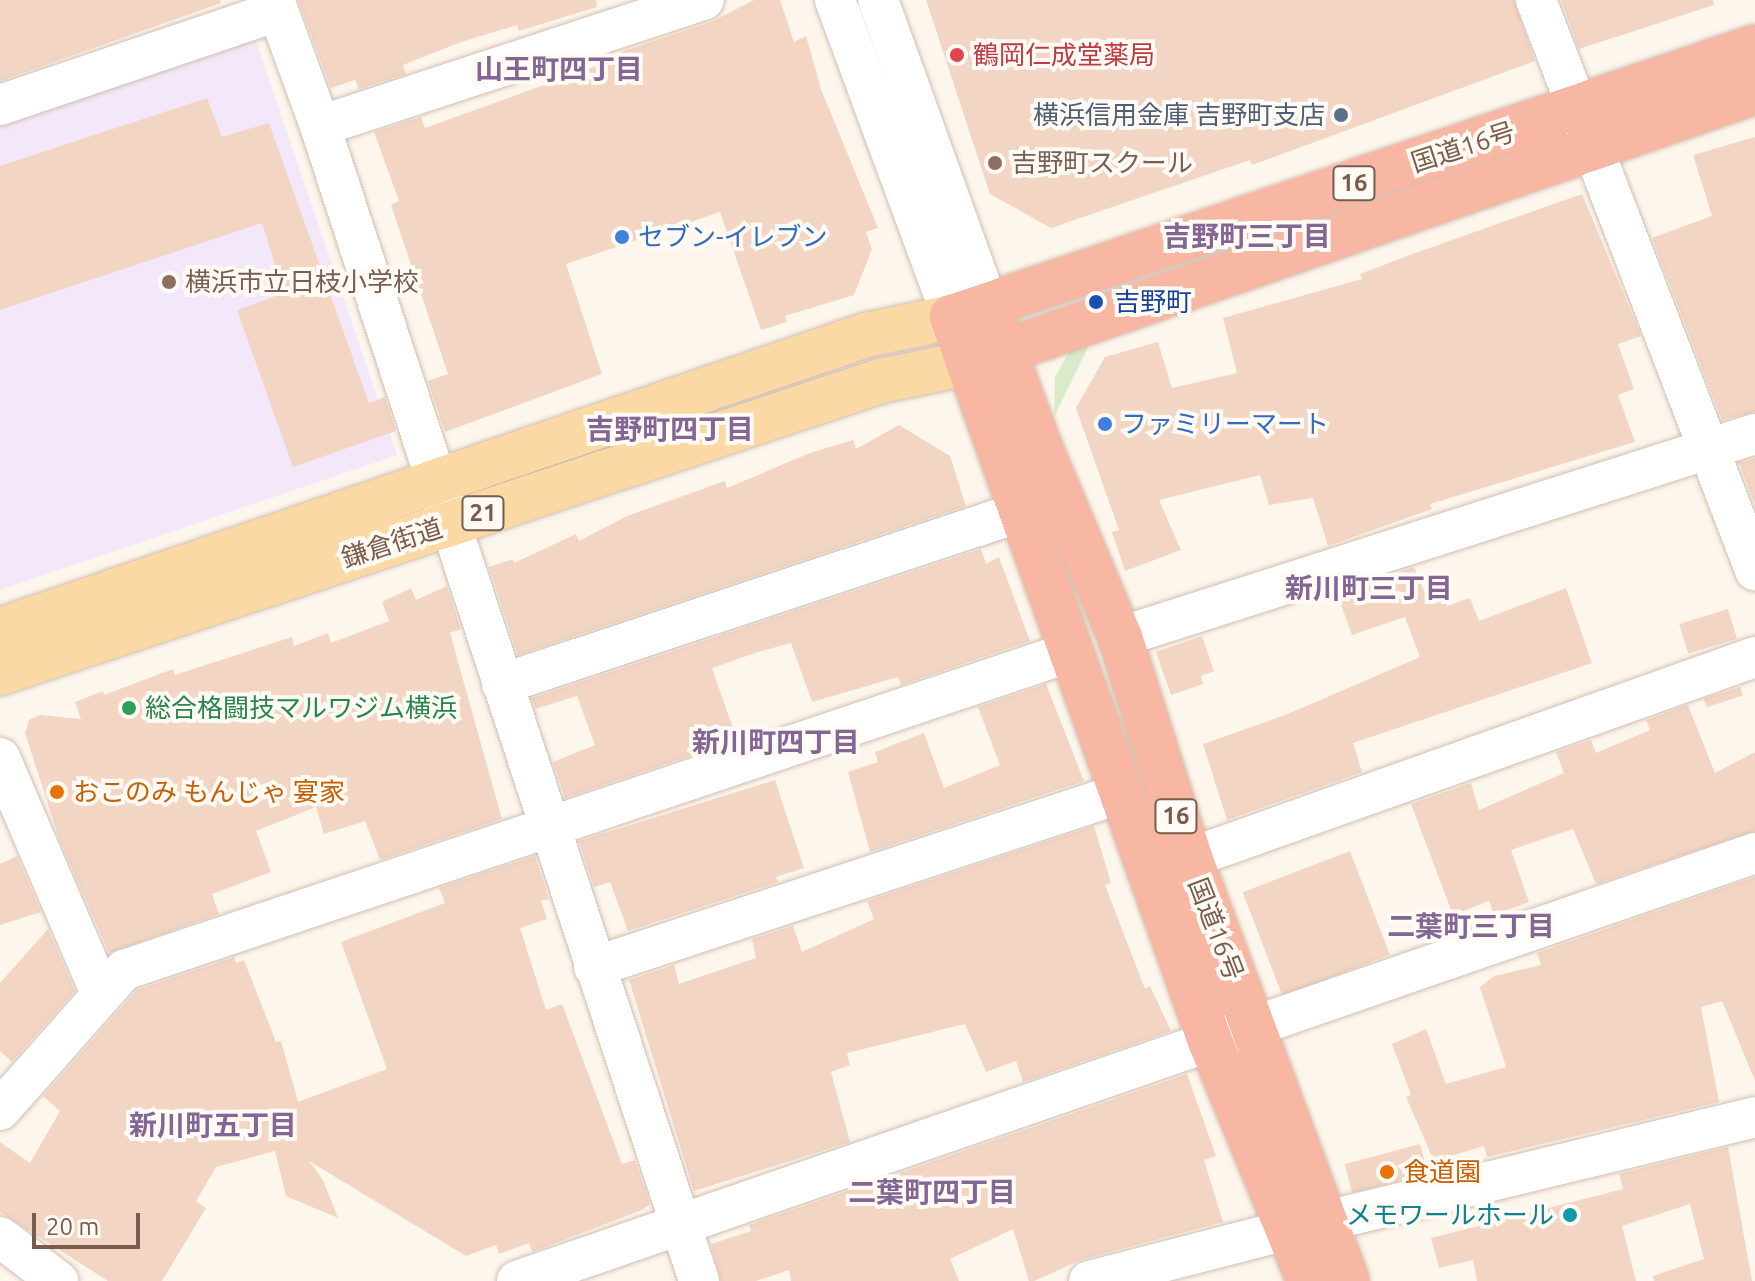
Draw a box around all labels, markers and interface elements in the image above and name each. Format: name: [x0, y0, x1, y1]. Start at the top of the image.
place label: 鶴岡仁成堂薬局: [973, 39, 1155, 71]
marker: 鶴岡仁成堂薬局: [948, 46, 966, 64]
district label: 山王町四丁目: [475, 52, 643, 86]
place label: 横浜信用金庫 吉野町支店: [1033, 99, 1325, 131]
marker: 横浜信用金庫 吉野町支店: [1332, 106, 1350, 124]
street label: 国道16号: [1407, 116, 1519, 178]
place label: 吉野町スクール: [1011, 147, 1193, 179]
marker: 吉野町スクール: [986, 154, 1004, 172]
road number: 16: [1332, 163, 1376, 203]
district label: 吉野町三丁目: [1163, 219, 1331, 253]
place label: セブン-イレブン: [638, 221, 828, 253]
marker: セブン-イレブン: [613, 228, 631, 246]
place label: 横浜市立日枝小学校: [185, 266, 419, 298]
marker: 横浜市立日枝小学校: [160, 273, 178, 291]
place label: 吉野町: [1114, 286, 1192, 318]
marker: 吉野町: [1085, 291, 1107, 313]
place label: ファミリーマート: [1121, 408, 1329, 440]
district label: 吉野町四丁目: [586, 412, 754, 446]
marker: ファミリーマート: [1096, 415, 1114, 433]
road number: 21: [461, 493, 505, 533]
street label: 鎌倉街道: [338, 512, 446, 574]
district label: 新川町三丁目: [1285, 571, 1453, 605]
place label: 総合格闘技マルワジム横浜: [145, 692, 457, 724]
marker: 総合格闘技マルワジム横浜: [120, 699, 138, 717]
district label: 新川町四丁目: [692, 725, 860, 759]
place label: おこのみ もんじゃ 宴家: [73, 776, 345, 808]
marker: おこのみ もんじゃ 宴家: [48, 783, 66, 801]
road number: 16: [1154, 796, 1198, 836]
street label: 国道16号: [1182, 873, 1250, 985]
district label: 二葉町三丁目: [1387, 909, 1555, 943]
district label: 新川町五丁目: [129, 1108, 297, 1142]
place label: 食道園: [1403, 1156, 1481, 1188]
marker: 食道園: [1378, 1163, 1396, 1181]
district label: 二葉町四丁目: [848, 1175, 1016, 1209]
scale bar: [36, 1197, 144, 1247]
place label: メモワールホール: [1346, 1199, 1554, 1231]
marker: メモワールホール: [1561, 1206, 1579, 1224]
text: 20 m: [46, 1213, 99, 1240]

